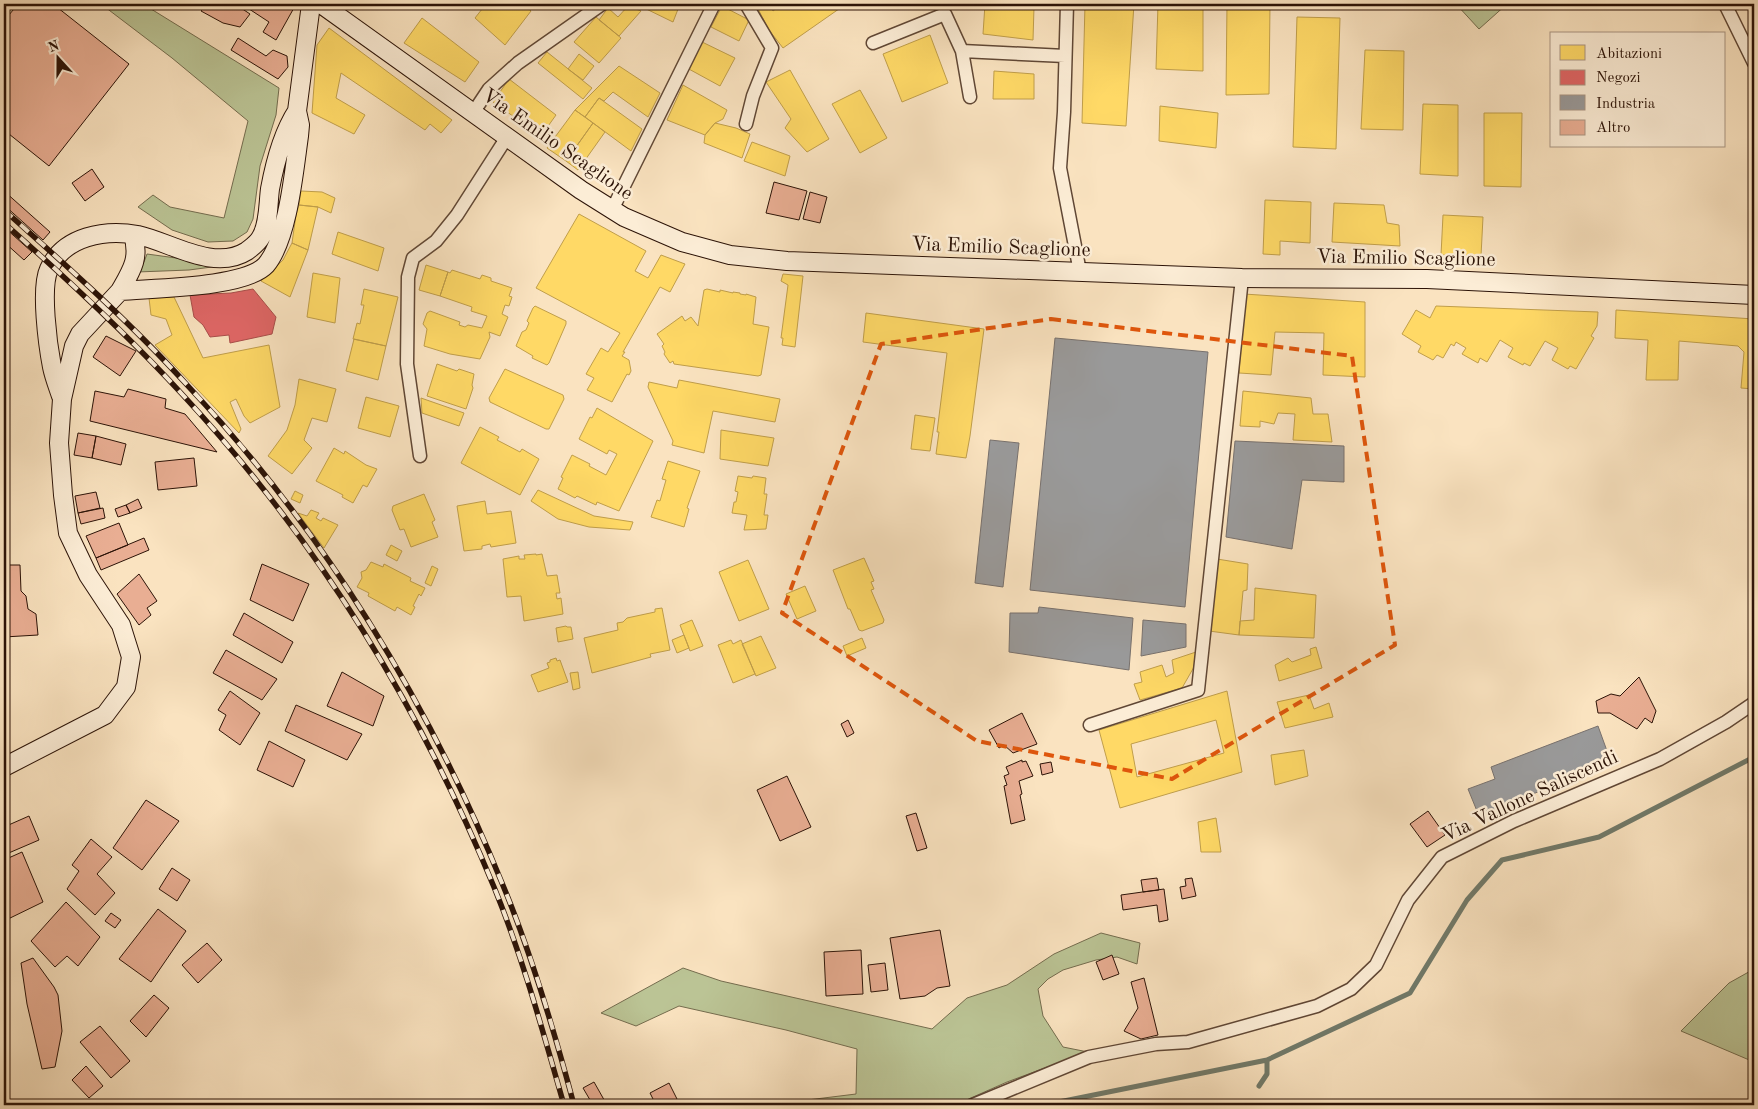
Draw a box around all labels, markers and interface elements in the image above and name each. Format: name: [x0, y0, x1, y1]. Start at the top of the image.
north arrow: [32, 32, 82, 82]
legend: [1550, 32, 1726, 148]
text: N: [46, 38, 61, 55]
text: Abitazioni: [1596, 47, 1662, 62]
text: Negozi: [1596, 71, 1641, 86]
street label: Via Emilio Scaglione: [478, 85, 636, 205]
text: Industria: [1596, 97, 1656, 112]
text: Altro: [1596, 121, 1630, 136]
street label: Via Emilio Scaglione: [911, 235, 1091, 261]
street label: Via Emilio Scaglione: [1316, 247, 1496, 271]
street label: Via Vallone Saliscendi: [1439, 747, 1621, 847]

